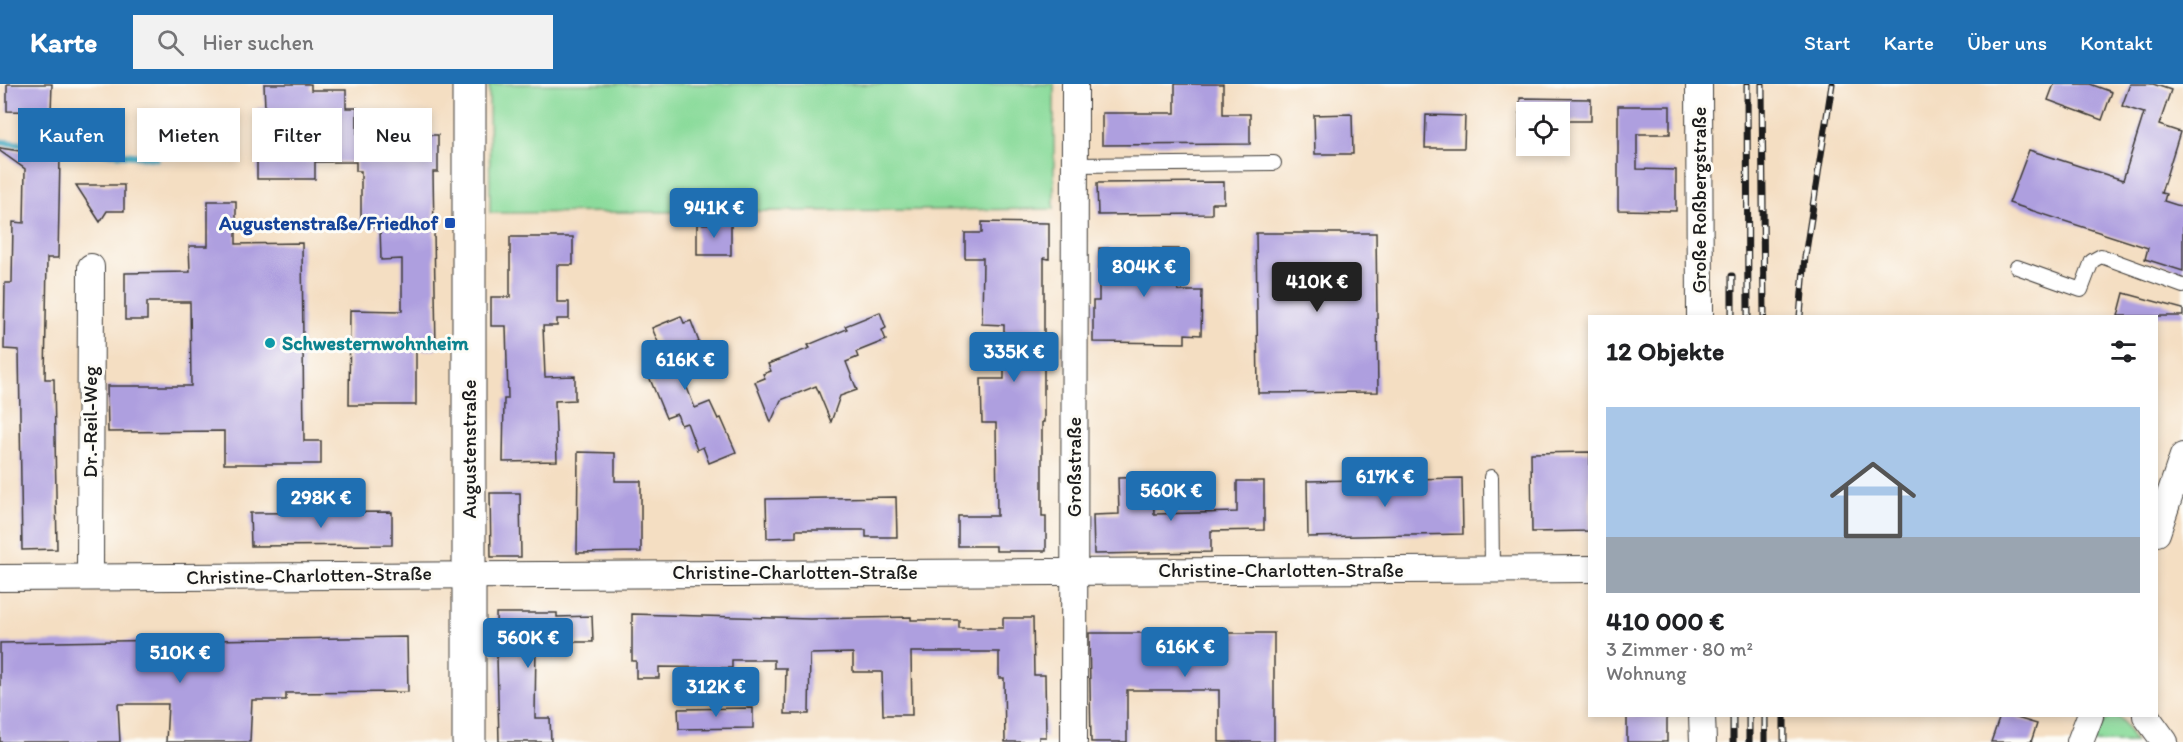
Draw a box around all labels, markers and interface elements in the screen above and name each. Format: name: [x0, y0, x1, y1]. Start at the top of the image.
search box: [133, 15, 553, 69]
text: Karte: [30, 25, 97, 59]
icon: search: [154, 26, 187, 59]
text: Hier suchen: [202, 29, 314, 56]
text: Start: [1804, 30, 1850, 55]
text: Karte: [1883, 30, 1934, 55]
text: Über uns: [1967, 30, 2047, 55]
text: Kontakt: [2080, 30, 2153, 55]
map controls: [1516, 102, 1570, 156]
button: locate: [1516, 102, 1570, 156]
street label: Große Roßbergstraße: [1687, 107, 1711, 293]
chip: Kaufen: [18, 108, 125, 162]
chip: Mieten: [137, 108, 240, 162]
chip: Filter: [252, 108, 342, 162]
chip: Neu: [354, 108, 432, 162]
pin: 941K €: [665, 188, 763, 239]
text: 941K €: [684, 195, 744, 219]
place label: Augustenstraße/Friedhof: [218, 211, 438, 236]
marker: Augustenstraße/Friedhof: [443, 216, 457, 230]
pin: 804K €: [1095, 247, 1193, 298]
text: 804K €: [1112, 254, 1176, 278]
pin: 410K €: [1268, 262, 1366, 313]
text: 410K €: [1286, 269, 1348, 293]
place label: Schwesternwohnheim: [282, 331, 469, 355]
pin: 335K €: [965, 332, 1063, 383]
text: 12 Objekte: [1606, 335, 1724, 367]
icon: filters: [2107, 335, 2140, 368]
marker: Schwesternwohnheim: [263, 336, 277, 350]
text: 335K €: [984, 339, 1045, 363]
pin: 616K €: [636, 340, 734, 391]
text: 616K €: [655, 347, 715, 371]
street label: Dr.-Reil-Weg: [78, 365, 102, 478]
street label: Augustenstraße: [457, 380, 481, 518]
street label: Großstraße: [1062, 417, 1086, 517]
icon: home: [1819, 446, 1927, 554]
pin: 617K €: [1336, 457, 1434, 508]
text: 617K €: [1356, 464, 1414, 488]
pin: 560K €: [1122, 471, 1220, 522]
pin: 298K €: [272, 478, 370, 529]
text: 560K €: [1140, 478, 1202, 502]
text: 298K €: [291, 485, 351, 509]
street label: Christine-Charlotten-Straße: [1158, 558, 1404, 582]
street label: Christine-Charlotten-Straße: [672, 560, 918, 584]
street label: Christine-Charlotten-Straße: [186, 561, 432, 589]
text: 410 000 €: [1606, 605, 1724, 637]
pin: 560K €: [479, 618, 577, 669]
text: 560K €: [497, 625, 559, 649]
pin: 616K €: [1136, 627, 1234, 678]
pin: 510K €: [131, 633, 229, 684]
text: 616K €: [1155, 634, 1215, 658]
text: 3 Zimmer · 80 m²: [1606, 637, 1753, 661]
text: 510K €: [150, 640, 210, 664]
text: Wohnung: [1606, 661, 1687, 685]
pin: 312K €: [667, 667, 765, 718]
text: 312K €: [686, 674, 746, 698]

